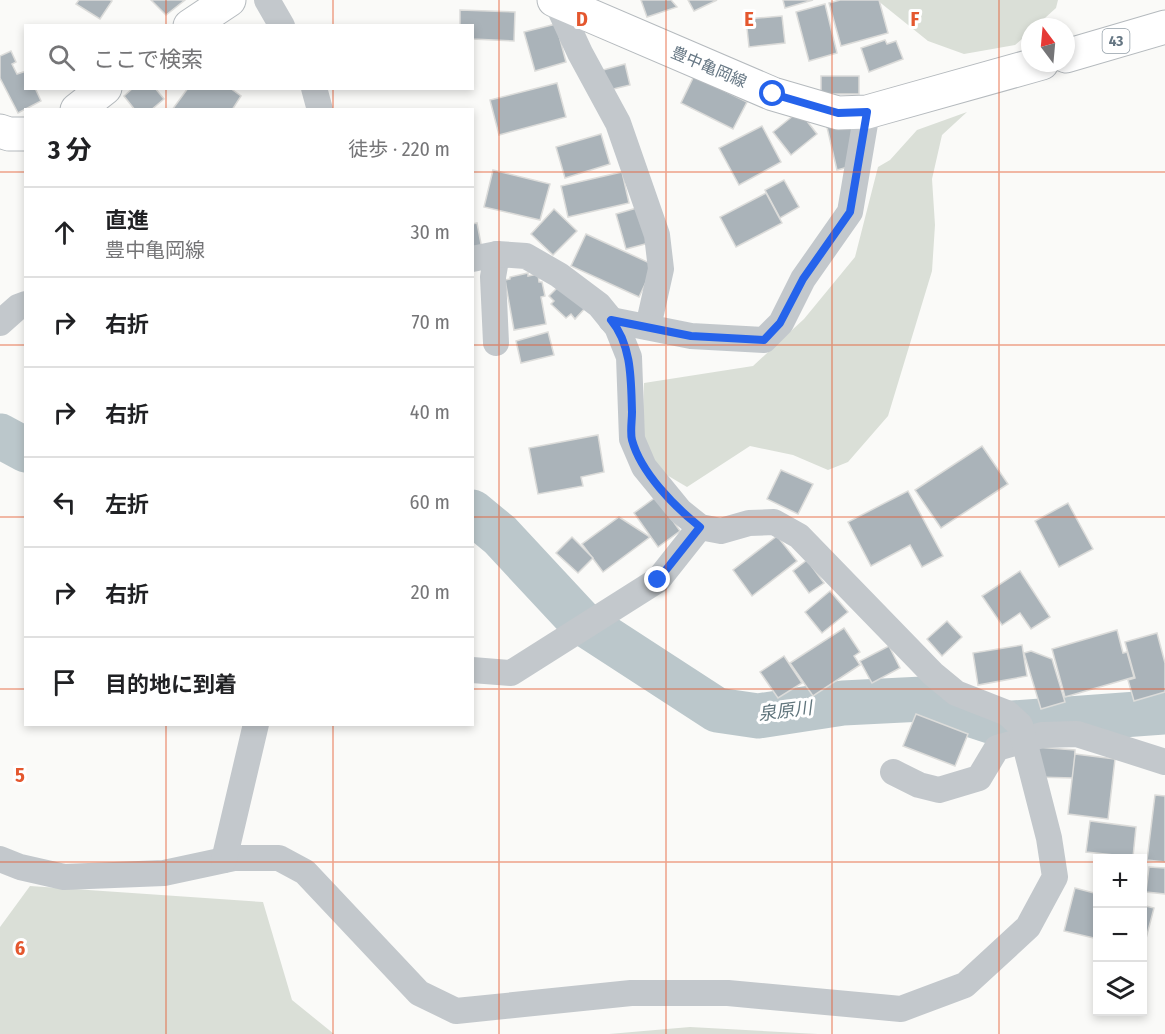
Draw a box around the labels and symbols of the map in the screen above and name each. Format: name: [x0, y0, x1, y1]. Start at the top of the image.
text: D: [576, 7, 588, 31]
text: E: [744, 7, 754, 31]
text: F: [911, 7, 920, 31]
north arrow: [1021, 18, 1075, 72]
road number: 43: [1102, 29, 1130, 53]
street label: 豊中亀岡線: [668, 43, 750, 91]
route start: [759, 80, 785, 106]
route end: [644, 566, 670, 592]
water label: 泉原川: [757, 697, 815, 725]
text: 5: [15, 763, 25, 787]
text: 6: [15, 936, 25, 960]

